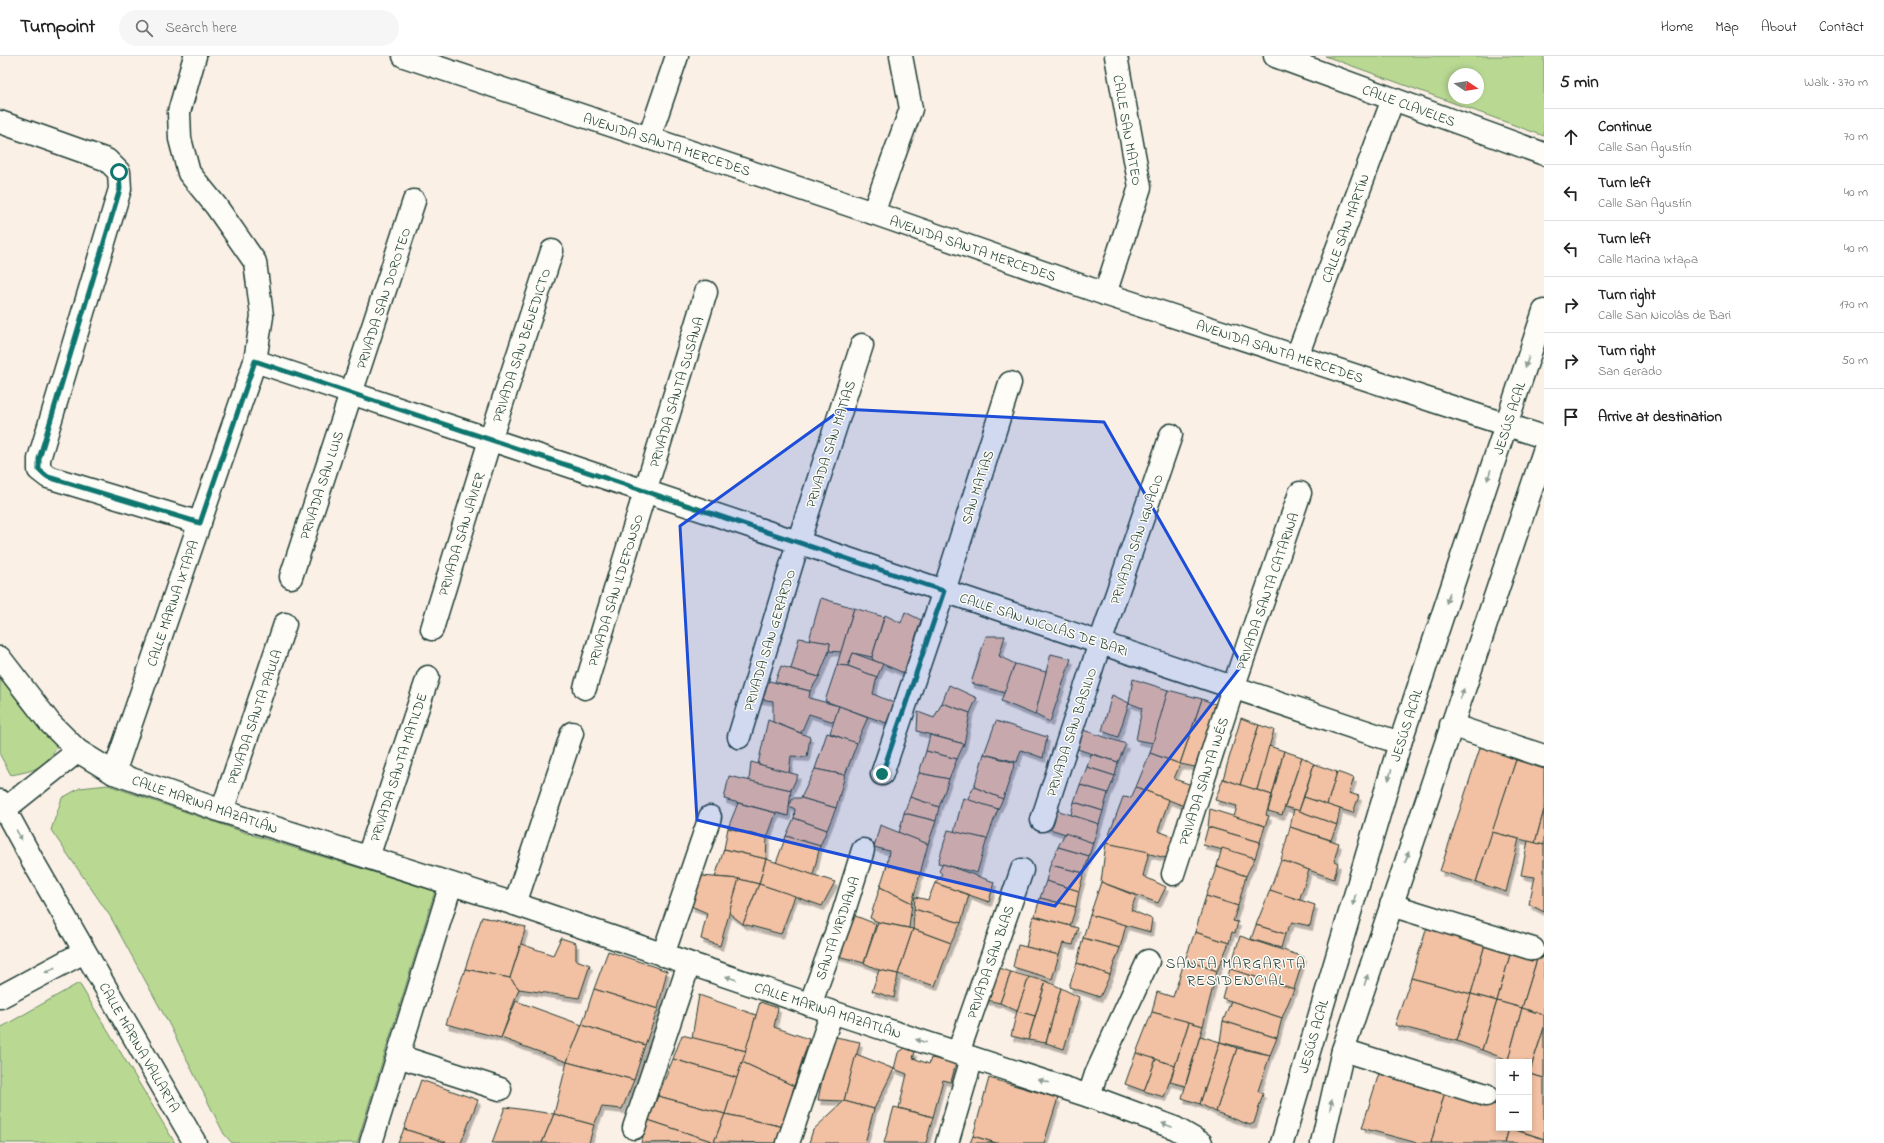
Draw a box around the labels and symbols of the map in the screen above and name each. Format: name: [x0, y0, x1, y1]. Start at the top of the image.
north arrow: [1448, 68, 1484, 104]
street label: CALLE SAN MATEO: [1106, 73, 1147, 187]
street label: CALLE CLAVELES: [1359, 80, 1458, 133]
street label: AVENIDA SANTA MERCEDES: [580, 108, 753, 182]
route start: [110, 163, 128, 181]
street label: CALLE SAN MARTÍN: [1317, 171, 1376, 286]
street label: AVENIDA SANTA MERCEDES: [886, 211, 1059, 288]
street label: PRIVADA SAN DOROTEO: [352, 225, 417, 372]
street label: PRIVADA SAN BENEDICTO: [488, 266, 557, 425]
street label: PRIVADA SANTA SUSANA: [644, 314, 710, 470]
street label: AVENIDA SANTA MERCEDES: [1193, 315, 1366, 389]
one-way arrow: [1524, 356, 1530, 368]
street label: PRIVADA SAN MATÍAS: [801, 378, 862, 511]
street label: JESÚS ACAL: [1489, 378, 1532, 458]
street label: PRIVADA SAN LUIS: [295, 429, 350, 542]
street label: SAN MATÍAS: [957, 448, 1000, 527]
one-way arrow: [1486, 469, 1492, 481]
street label: PRIVADA SAN JAVIER: [434, 470, 491, 599]
street label: PRIVADA SAN IGNACIO: [1105, 471, 1170, 608]
street label: PRIVADA SANTA CATARINA: [1232, 510, 1305, 673]
street label: PRIVADA SAN ILDEFONSO: [583, 512, 650, 669]
street label: CALLE MARINA IXTAPA: [142, 538, 205, 669]
street label: PRIVADA SAN GERARDO: [739, 567, 802, 714]
street label: CALLE SAN NICOLÁS DE BARI: [957, 587, 1131, 663]
one-way arrow: [1445, 593, 1451, 605]
street label: PRIVADA SANTA PAULA: [222, 647, 288, 788]
street label: PRIVADA SAN BASILIO: [1042, 665, 1103, 800]
street label: JESÚS ACAL: [1386, 685, 1429, 765]
one-way arrow: [1459, 687, 1465, 699]
street label: PRIVADA SANTA MATILDE: [365, 690, 433, 845]
street label: PRIVADA SANTA INÉS: [1174, 715, 1235, 848]
route end: [873, 765, 891, 783]
one-way arrow: [1387, 769, 1393, 781]
street label: CALLE MARINA MAZATLÁN: [129, 770, 281, 840]
one-way arrow: [15, 829, 22, 841]
one-way arrow: [1405, 850, 1411, 862]
street label: SANTA VIRIDIANA: [811, 874, 866, 983]
one-way arrow: [1351, 894, 1357, 906]
street label: PRIVADA SAN BLAS: [962, 903, 1021, 1022]
district label: SANTA MARGARITA RESIDENCIAL: [1166, 953, 1306, 992]
one-way arrow: [44, 967, 56, 973]
one-way arrow: [1363, 974, 1369, 986]
one-way arrow: [724, 975, 736, 981]
street label: CALLE MARINA MAZATLÁN: [751, 977, 904, 1045]
street label: CALLE MARINA VALLARTA: [93, 979, 185, 1117]
street label: JESÚS ACAL: [1294, 996, 1335, 1076]
one-way arrow: [914, 1038, 926, 1044]
one-way arrow: [1038, 1078, 1050, 1084]
one-way arrow: [1328, 1099, 1334, 1111]
one-way arrow: [1160, 1122, 1172, 1128]

